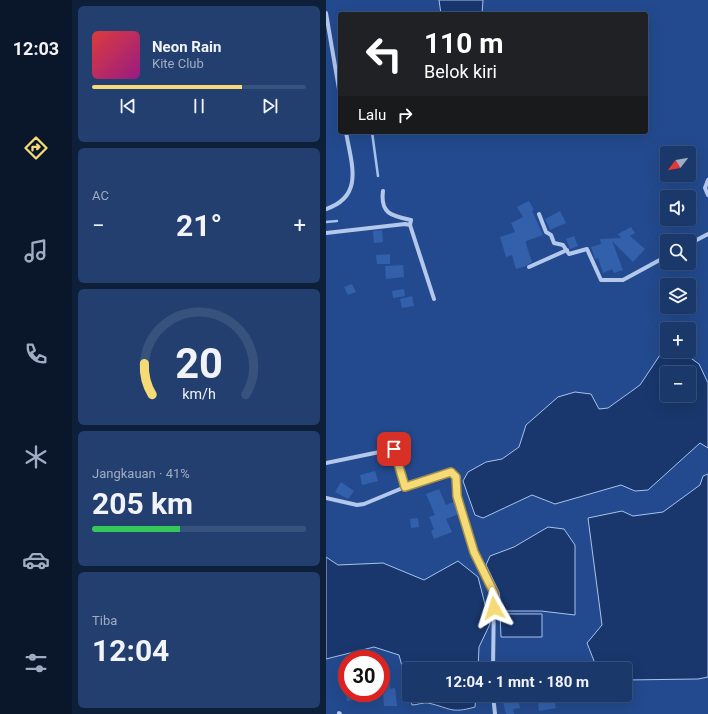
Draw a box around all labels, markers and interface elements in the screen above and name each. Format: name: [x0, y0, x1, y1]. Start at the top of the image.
text: 110 m: [424, 27, 503, 60]
icon: left: [358, 28, 410, 80]
text: 12:03: [13, 38, 59, 59]
text: Neon Rain: [152, 38, 221, 56]
text: Kite Club: [152, 56, 204, 71]
text: Belok kiri: [424, 61, 497, 82]
icon: previous: [117, 95, 139, 117]
icon: pause: [188, 95, 210, 117]
icon: next: [259, 95, 281, 117]
icon: right: [394, 104, 416, 126]
text: Lalu: [358, 106, 386, 124]
icon: directions: [22, 134, 50, 162]
north arrow: [660, 146, 696, 182]
map controls: [660, 146, 696, 402]
text: AC: [92, 188, 109, 203]
button: sound: [660, 190, 696, 226]
text: 21°: [176, 208, 222, 243]
text: −: [92, 213, 105, 238]
text: +: [294, 213, 306, 238]
button: search: [660, 234, 696, 270]
icon: music: [22, 237, 50, 265]
button: layers: [660, 278, 696, 314]
button: +: [660, 322, 696, 358]
text: 20: [175, 339, 223, 388]
icon: phone: [22, 340, 50, 368]
button: −: [660, 366, 696, 402]
text: km/h: [182, 386, 216, 402]
pin: [377, 432, 411, 466]
icon: arrive: [383, 438, 405, 460]
icon: climate: [22, 443, 50, 471]
text: Jangkauan · 41%: [92, 466, 190, 481]
text: 205 km: [92, 486, 193, 521]
icon: car: [22, 546, 50, 574]
position arrow: [473, 587, 515, 629]
text: Tiba: [92, 613, 117, 628]
text: 12:04: [92, 633, 169, 668]
icon: filters: [22, 649, 50, 677]
speed limit sign: 30: [338, 650, 390, 702]
text: 12:04 · 1 mnt · 180 m: [445, 673, 589, 691]

